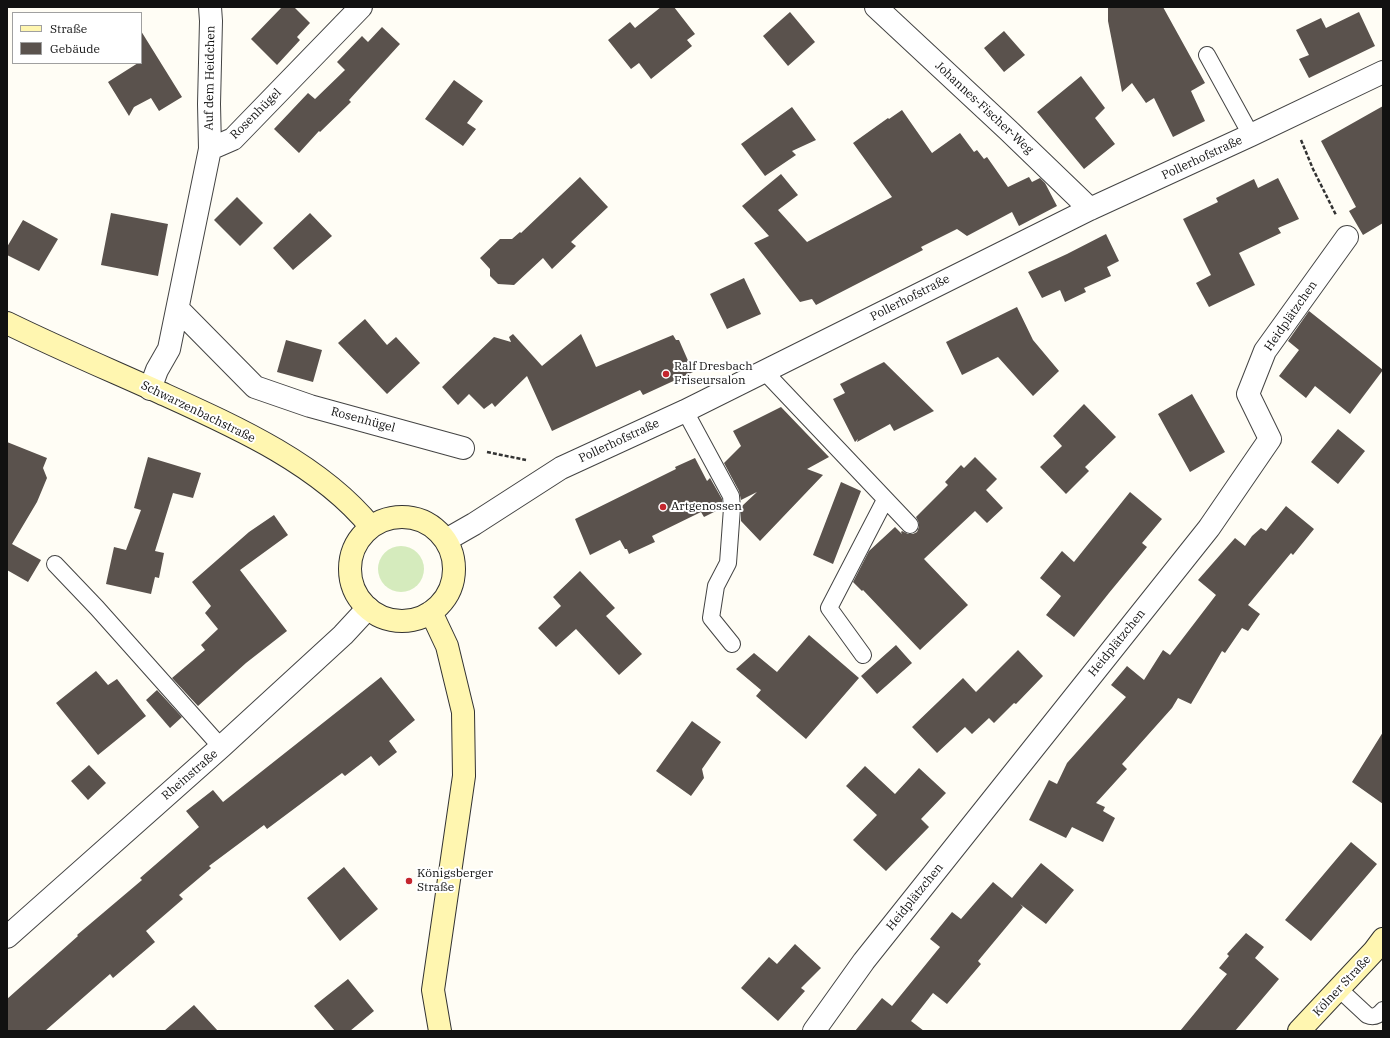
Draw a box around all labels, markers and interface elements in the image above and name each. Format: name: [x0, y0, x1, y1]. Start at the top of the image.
legend: [12, 12, 142, 64]
text: Straße: [50, 21, 87, 36]
street label: Auf dem Heidchen: [202, 25, 218, 131]
text: Gebäude: [50, 41, 100, 56]
street label: Johannes-Fischer-Weg: [932, 59, 1036, 157]
street label: Rosenhügel: [228, 86, 284, 142]
street label: Pollerhofstraße: [1159, 133, 1245, 183]
street label: Pollerhofstraße: [868, 272, 952, 324]
street label: Heidplätzchen: [1261, 278, 1321, 354]
place label: Ralf Dresbach Friseursalon: [674, 360, 753, 388]
marker: Ralf Dresbach Friseursalon: [661, 369, 671, 379]
street label: Schwarzenbachstraße: [139, 378, 257, 446]
street label: Rosenhügel: [329, 405, 397, 435]
street label: Pollerhofstraße: [576, 416, 662, 466]
place label: Artgenossen: [671, 500, 742, 514]
marker: Artgenossen: [658, 502, 668, 512]
street label: Heidplätzchen: [1085, 606, 1149, 680]
street label: Rheinstraße: [159, 747, 221, 803]
street label: Heidplätzchen: [883, 860, 947, 934]
place label: Königsberger Straße: [417, 867, 493, 895]
marker: Königsberger Straße: [404, 876, 414, 886]
street label: Kölner Straße: [1310, 953, 1374, 1019]

